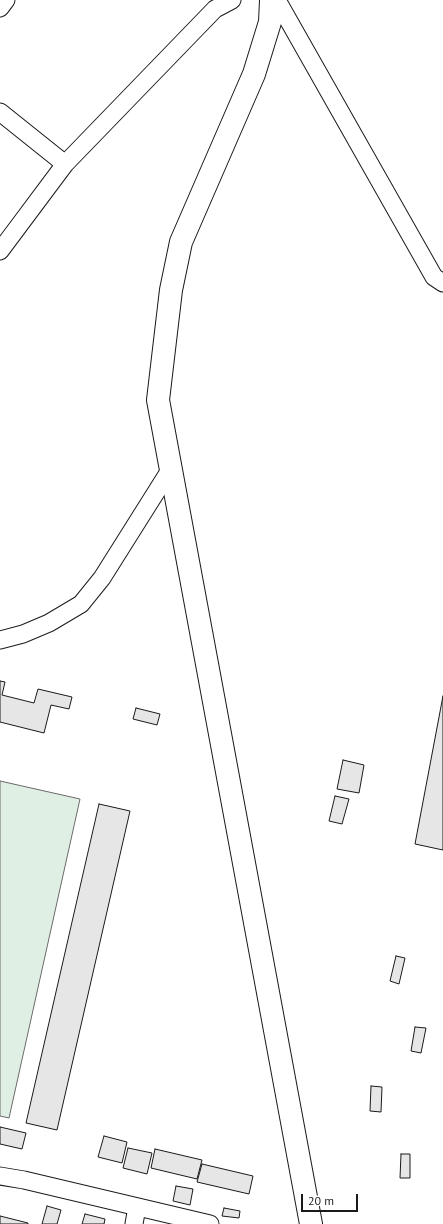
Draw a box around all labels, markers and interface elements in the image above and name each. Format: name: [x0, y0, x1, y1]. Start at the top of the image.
scale bar: [303, 1186, 360, 1212]
text: 20 m: [308, 1193, 334, 1208]

